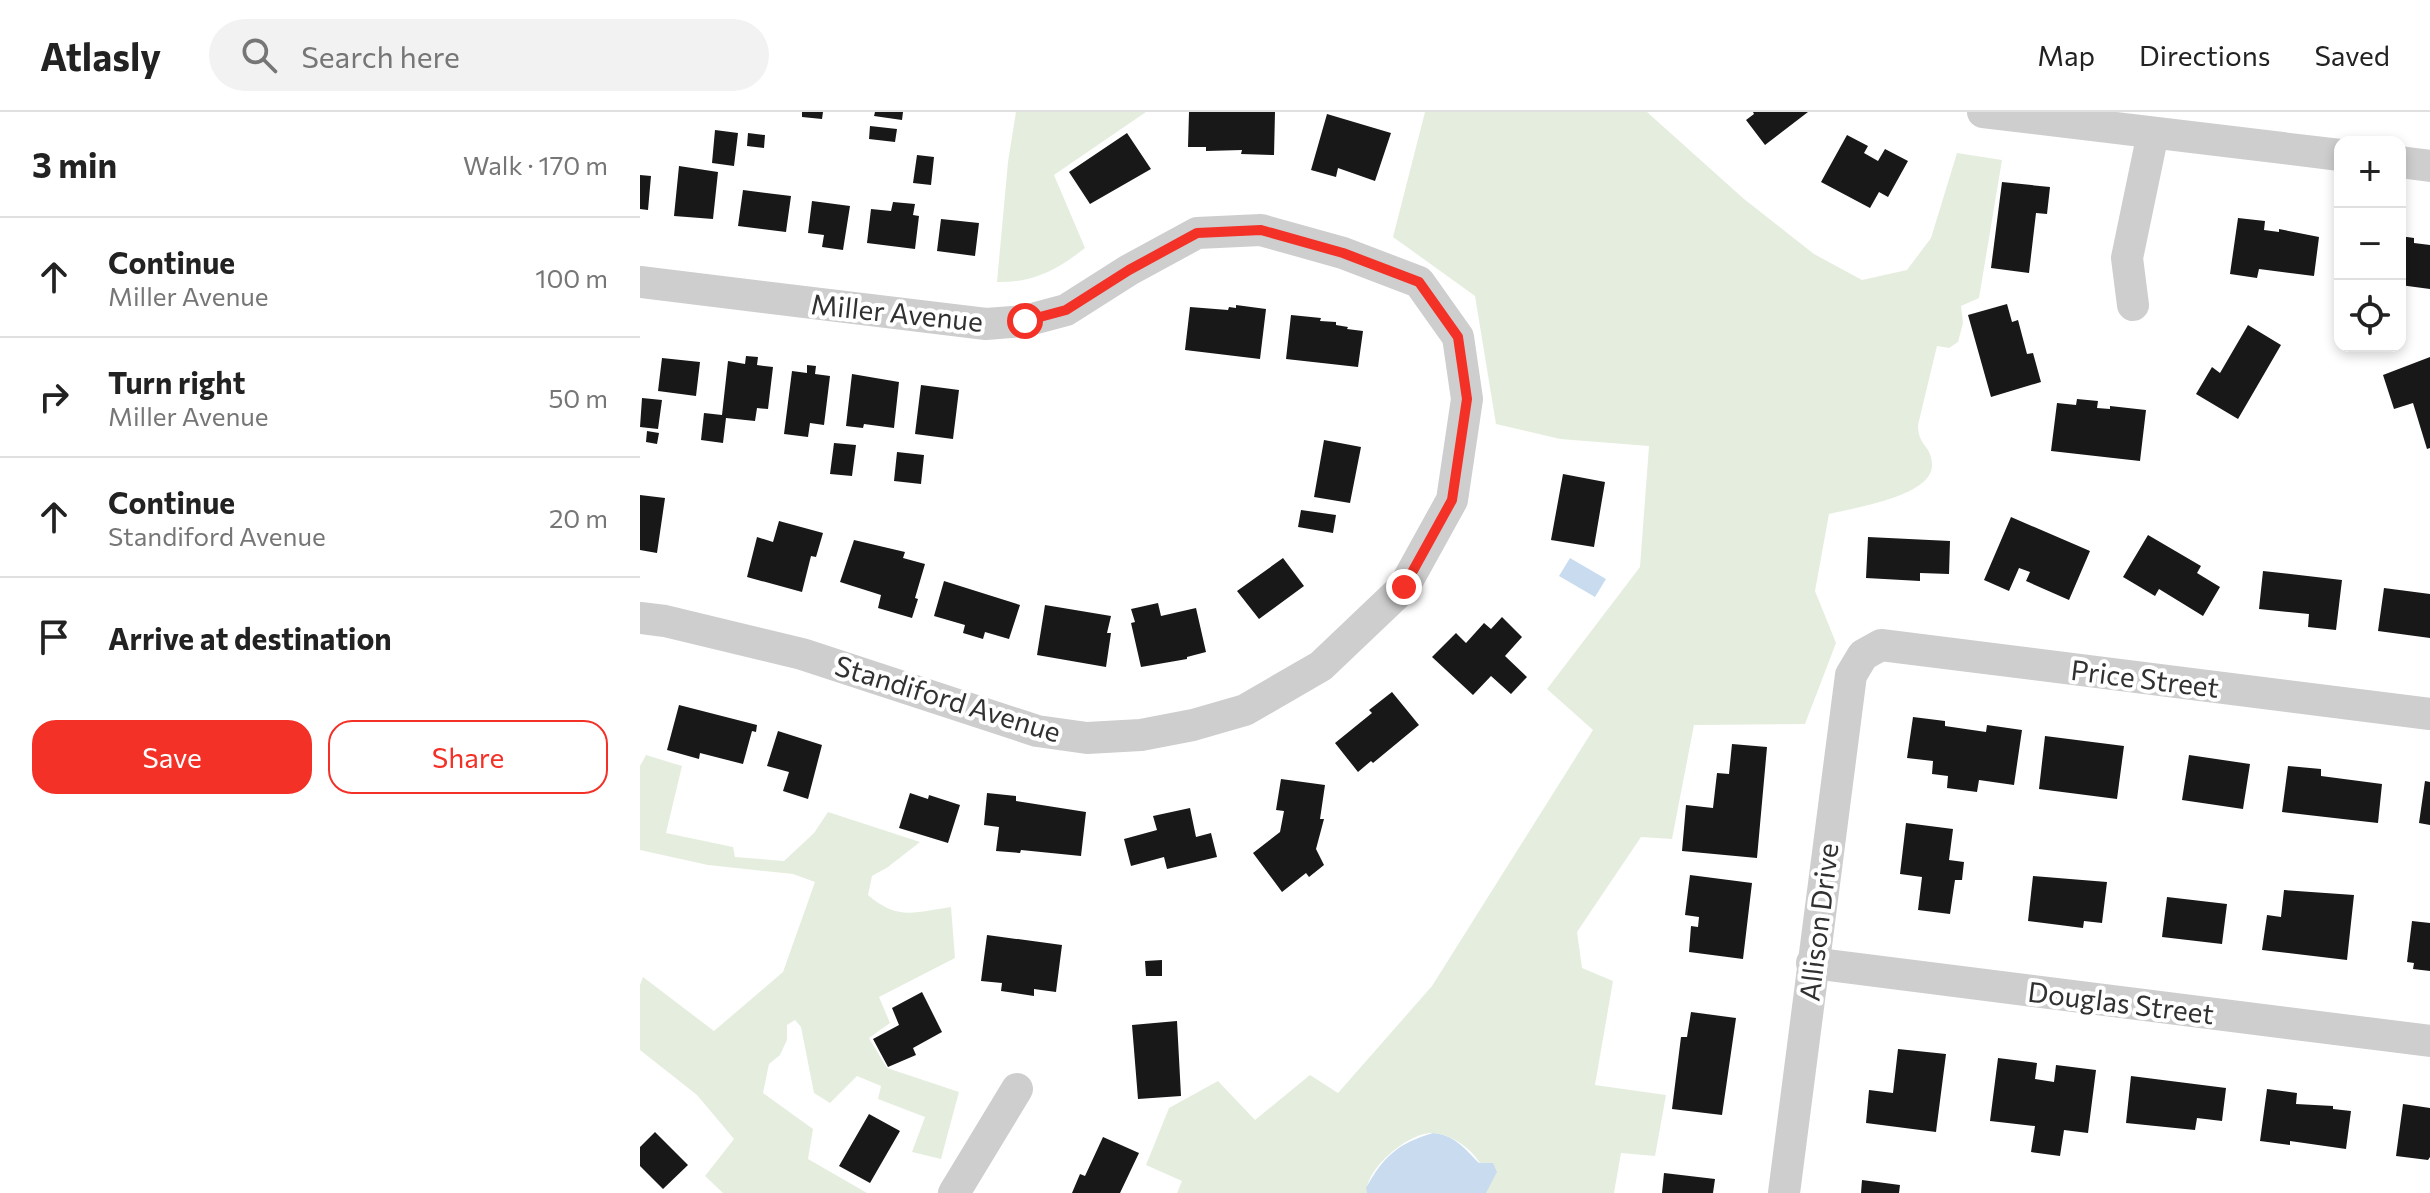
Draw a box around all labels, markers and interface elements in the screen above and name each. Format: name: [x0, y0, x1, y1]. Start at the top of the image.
search box: [209, 19, 769, 91]
text: Atlasly: [40, 32, 161, 79]
icon: search: [237, 33, 281, 77]
text: Search here: [301, 37, 460, 74]
text: Map: [2037, 38, 2095, 72]
text: Directions: [2139, 38, 2270, 72]
text: Saved: [2314, 38, 2390, 72]
map controls: [2334, 136, 2406, 352]
button: +: [2334, 136, 2406, 208]
text: 3 min: [32, 143, 117, 185]
text: Walk · 170 m: [463, 149, 608, 180]
button: −: [2334, 208, 2406, 280]
text: Continue: [108, 243, 235, 280]
icon: ahead: [32, 255, 76, 299]
text: 100 m: [535, 262, 608, 293]
text: Miller Avenue: [108, 280, 269, 311]
button: locate: [2334, 280, 2406, 352]
street label: Miller Avenue: [809, 286, 985, 338]
route start: [1007, 303, 1043, 339]
text: Turn right: [108, 363, 245, 400]
icon: right: [32, 375, 76, 419]
text: 50 m: [548, 382, 608, 413]
text: Miller Avenue: [108, 400, 269, 431]
text: Continue: [108, 483, 235, 520]
icon: ahead: [32, 495, 76, 539]
text: 20 m: [549, 502, 608, 533]
text: Standiford Avenue: [108, 520, 326, 551]
route end: [1386, 569, 1422, 605]
icon: arrive: [32, 615, 76, 659]
text: Arrive at destination: [108, 619, 392, 656]
street label: Standiford Avenue: [831, 647, 1065, 749]
street label: Price Street: [2069, 652, 2221, 704]
button: Save: [32, 720, 312, 794]
button: Share: [328, 720, 608, 794]
street label: Allison Drive: [1791, 841, 1845, 1003]
street label: Douglas Street: [2026, 974, 2216, 1030]

